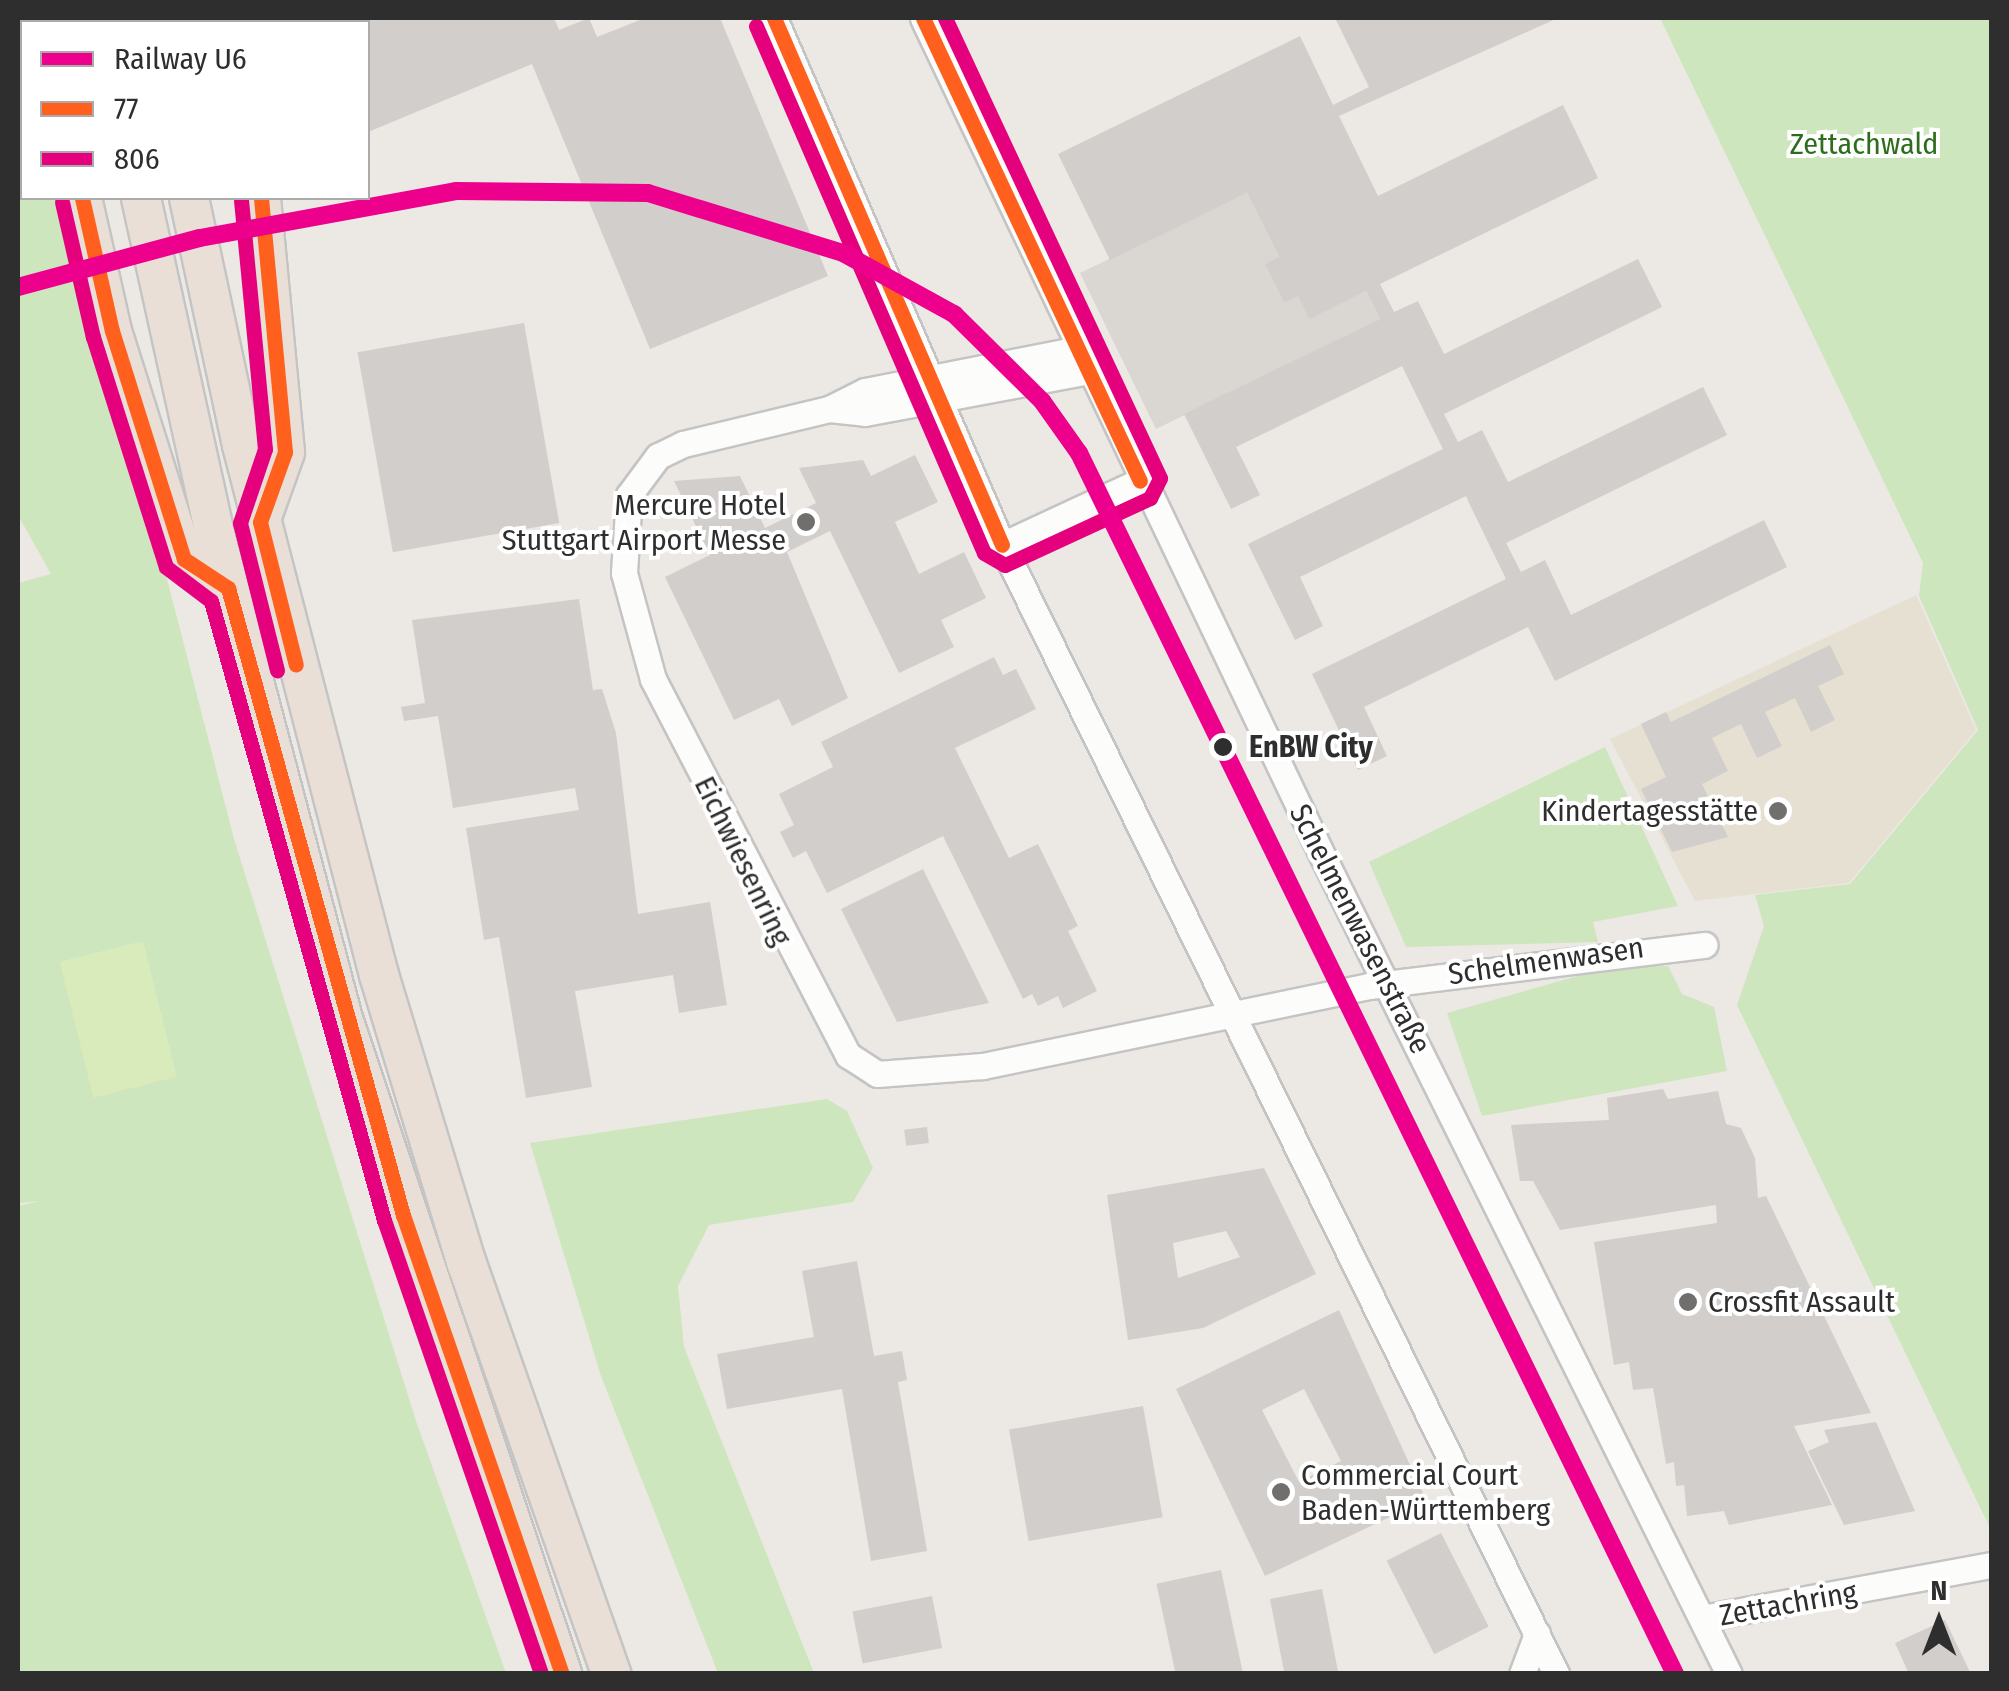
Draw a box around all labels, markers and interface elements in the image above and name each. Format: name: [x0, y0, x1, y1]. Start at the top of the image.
legend: [20, 20, 370, 200]
text: Railway U6: [114, 41, 247, 77]
text: 77: [114, 91, 138, 127]
park label: Zettachwald: [1790, 126, 1938, 162]
text: 806: [114, 141, 160, 177]
place label: Mercure Hotel Stuttgart Airport Messe: [502, 487, 786, 558]
marker: Mercure Hotel Stuttgart Airport Messe: [795, 511, 817, 533]
place label: EnBW City: [1249, 729, 1373, 765]
marker: EnBW City: [1206, 730, 1240, 764]
street label: Eichwiesenring: [687, 771, 799, 951]
place label: Kindertagesstätte: [1541, 793, 1758, 829]
street label: Schelmenwasenstraße: [1282, 798, 1438, 1060]
marker: Kindertagesstätte: [1767, 800, 1789, 822]
street label: Schelmenwasen: [1446, 929, 1646, 993]
place label: Crossfit Assault: [1708, 1284, 1895, 1320]
marker: Crossfit Assault: [1677, 1291, 1699, 1313]
place label: Commercial Court Baden-Württemberg: [1301, 1457, 1550, 1528]
marker: Commercial Court Baden-Württemberg: [1270, 1481, 1292, 1503]
north arrow: [1889, 1571, 1989, 1671]
street label: Zettachring: [1716, 1574, 1860, 1634]
text: N: [1931, 1574, 1947, 1607]

